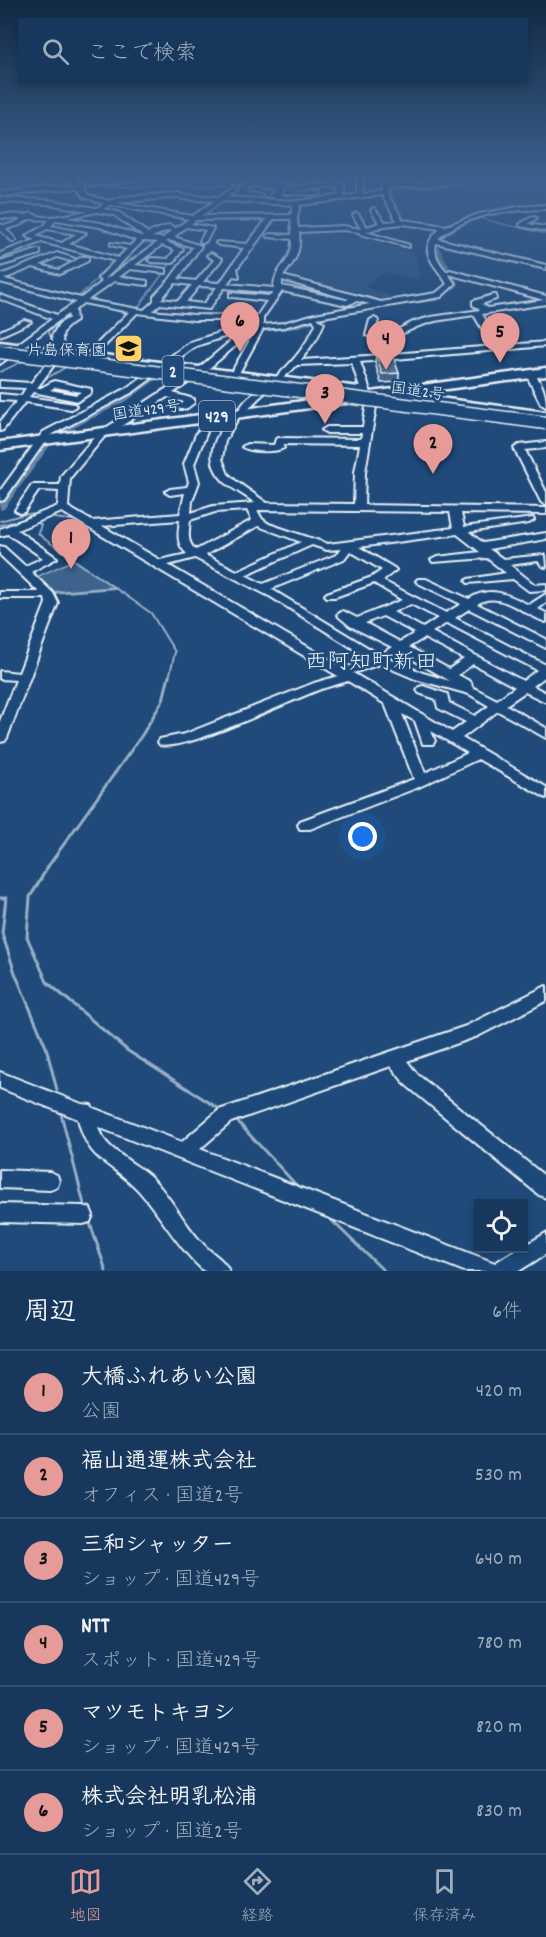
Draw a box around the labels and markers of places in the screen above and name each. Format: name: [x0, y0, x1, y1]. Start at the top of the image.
pin: 6: [220, 302, 260, 352]
pin: 5: [480, 314, 520, 363]
pin: 4: [366, 320, 406, 370]
school or university icon: 片島保育園: [112, 333, 144, 365]
place label: 片島保育園: [27, 340, 107, 363]
pin: 3: [306, 374, 344, 424]
pin: 2: [414, 424, 452, 474]
pin: 1: [52, 520, 90, 569]

